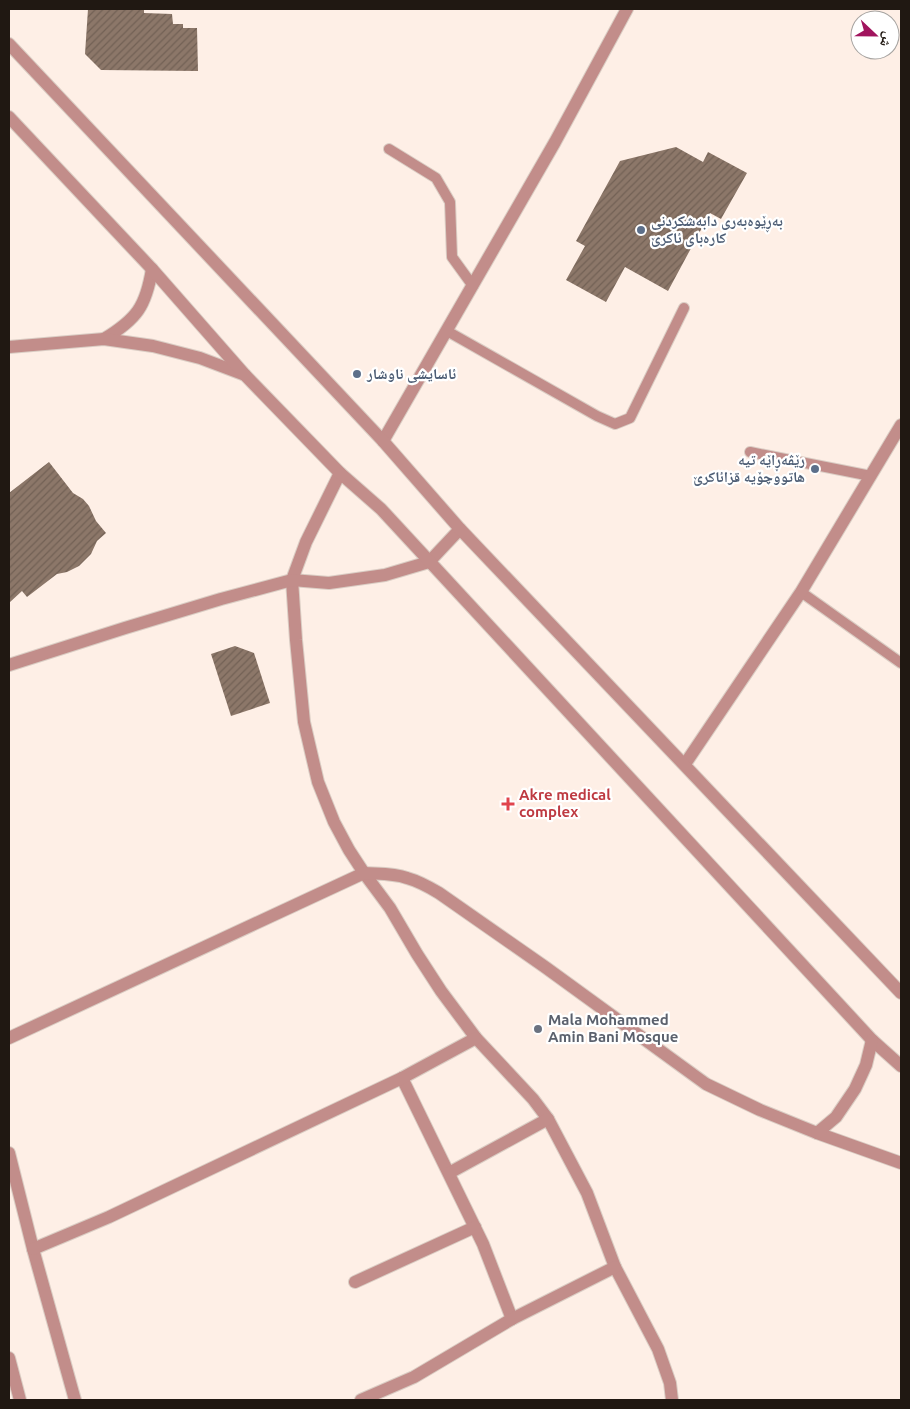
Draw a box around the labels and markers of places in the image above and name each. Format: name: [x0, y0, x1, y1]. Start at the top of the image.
place label: بەڕێوەبەری دابەشکردنی کارەبای ئاکرێ: [651, 212, 783, 247]
marker: بەڕێوەبەری دابەشکردنی کارەبای ئاکرێ: [635, 224, 647, 236]
place label: ئاسايشى ناوشار: [366, 365, 456, 383]
marker: ئاسايشى ناوشار: [351, 368, 363, 380]
place label: رێڤەڕاێە تیە هاتووچۆیە قزائاکرێ: [693, 451, 805, 486]
marker: رێڤەڕاێە تیە هاتووچۆیە قزائاکرێ: [809, 463, 821, 475]
place label: Akre medical complex: [519, 786, 611, 820]
marker: Akre medical complex: [501, 797, 515, 811]
place label: Mala Mohammed Amin Bani Mosque: [548, 1011, 678, 1045]
marker: Mala Mohammed Amin Bani Mosque: [532, 1023, 544, 1035]

